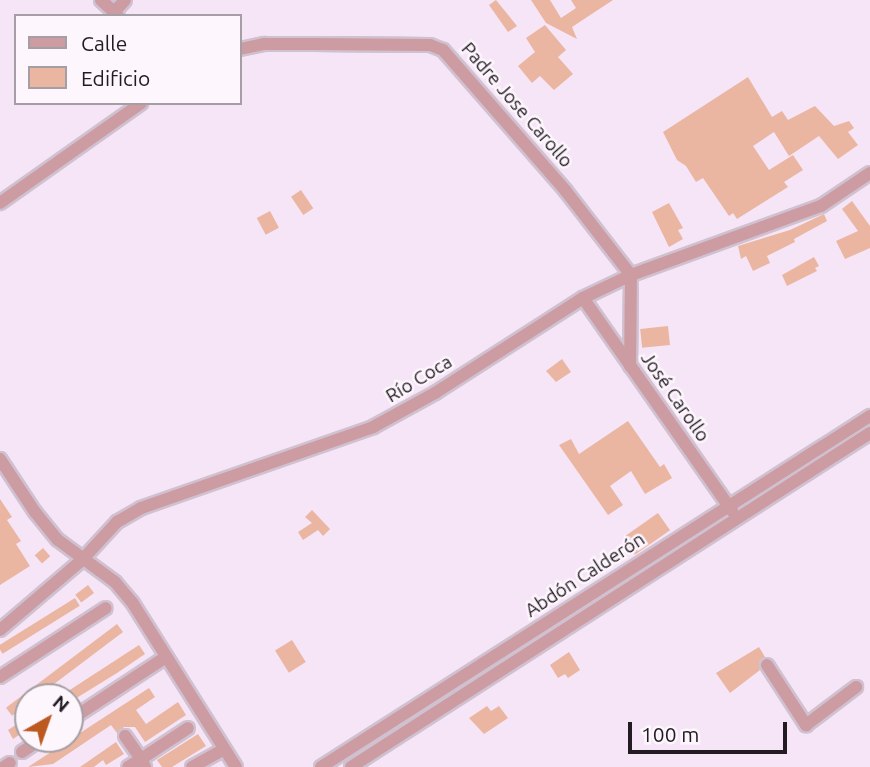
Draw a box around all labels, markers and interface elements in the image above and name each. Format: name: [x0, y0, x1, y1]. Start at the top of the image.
legend: [14, 14, 242, 105]
text: Calle: [81, 31, 127, 55]
street label: Padre Jose Carollo: [456, 38, 578, 172]
text: Edificio: [81, 66, 150, 90]
street label: José Carollo: [636, 348, 714, 446]
street label: Río Coca: [382, 350, 456, 408]
street label: Abdón Calderón: [521, 528, 649, 622]
north arrow: [14, 683, 84, 753]
text: N: [49, 690, 74, 716]
scale bar: [632, 708, 791, 752]
text: 100 m: [641, 722, 699, 746]

